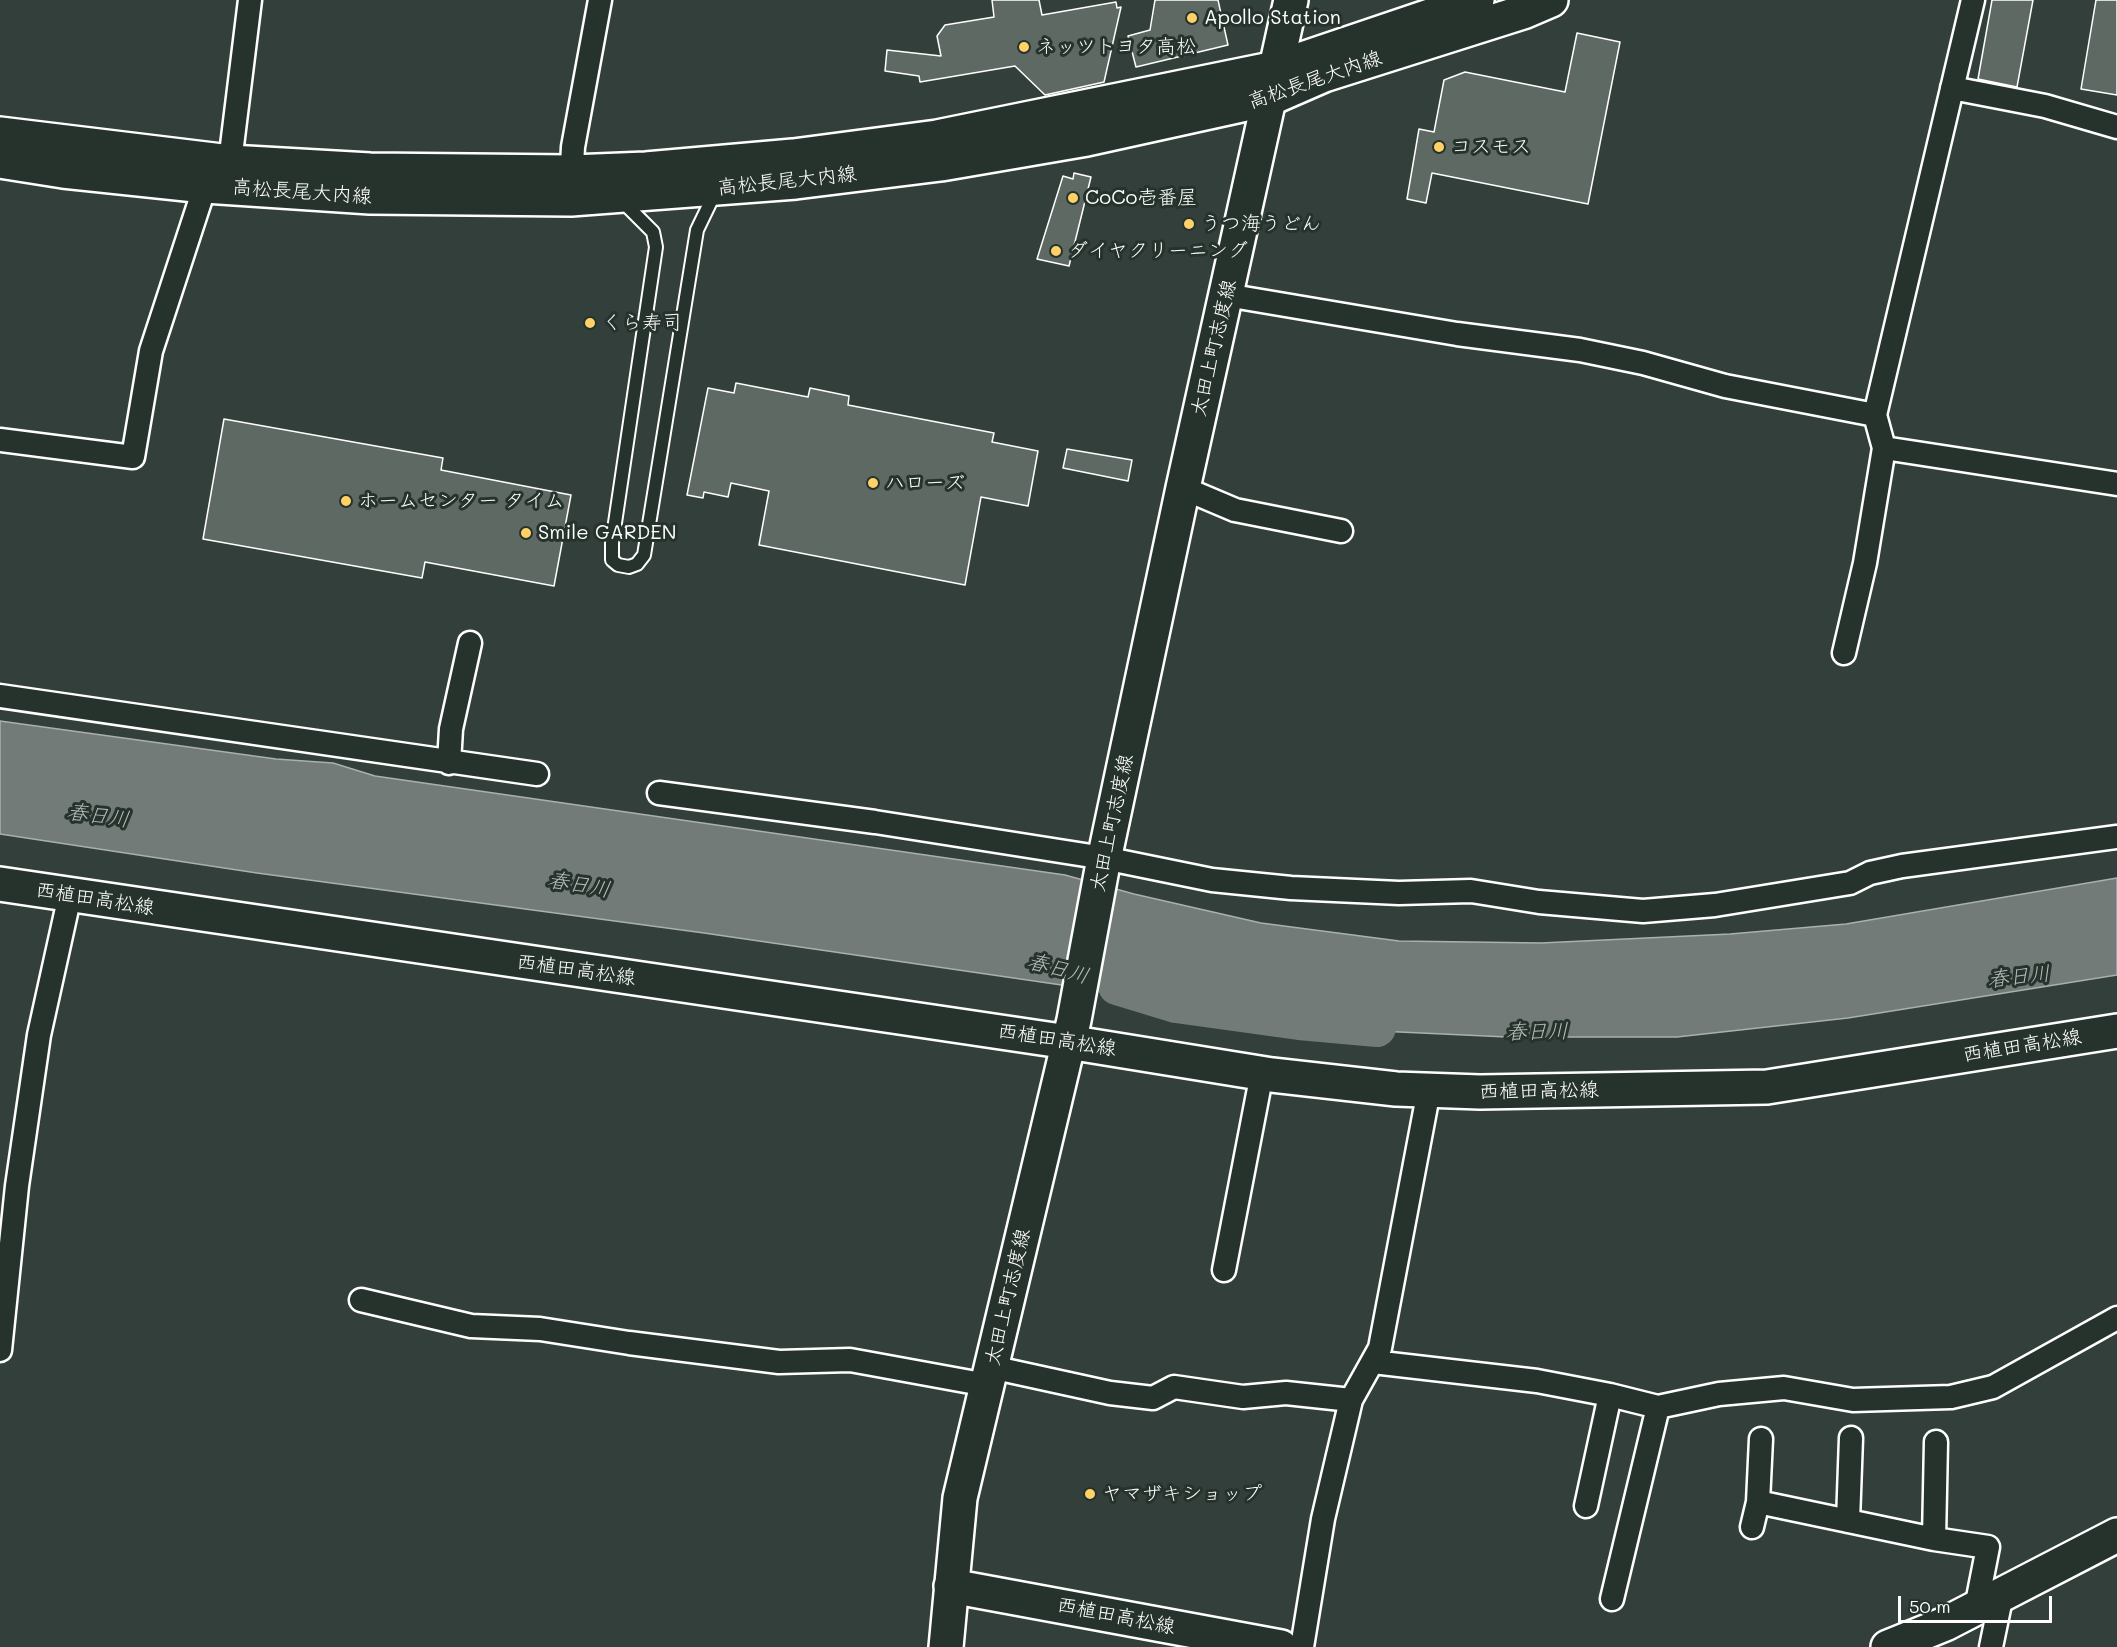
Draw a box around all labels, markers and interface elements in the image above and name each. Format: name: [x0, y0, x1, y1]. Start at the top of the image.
place label: Apollo Station: [1204, 6, 1341, 30]
marker: Apollo Station: [1185, 11, 1199, 25]
place label: ネッツトヨタ高松: [1036, 35, 1196, 59]
marker: ネッツトヨタ高松: [1017, 40, 1031, 54]
street label: 高松長尾大内線: [1245, 46, 1385, 114]
place label: コスモス: [1451, 135, 1531, 159]
marker: コスモス: [1432, 140, 1446, 154]
street label: 高松長尾大内線: [716, 162, 858, 200]
street label: 高松長尾大内線: [231, 175, 373, 209]
place label: CoCo壱番屋: [1085, 186, 1197, 210]
marker: CoCo壱番屋: [1066, 191, 1080, 205]
place label: うつ海うどん: [1201, 212, 1321, 236]
marker: うつ海うどん: [1182, 217, 1196, 231]
place label: ダイヤクリーニング: [1068, 239, 1248, 263]
marker: ダイヤクリーニング: [1049, 244, 1063, 258]
street label: 太田上町志度線: [1187, 277, 1241, 419]
place label: くら寿司: [602, 311, 682, 335]
marker: くら寿司: [583, 316, 597, 330]
place label: ハローズ: [885, 471, 965, 495]
marker: ハローズ: [866, 476, 880, 490]
place label: ホームセンター タイム: [358, 489, 564, 513]
marker: ホームセンター タイム: [339, 494, 353, 508]
place label: Smile GARDEN: [538, 521, 677, 545]
marker: Smile GARDEN: [519, 526, 533, 540]
street label: 太田上町志度線: [1086, 752, 1138, 894]
water label: 春日川: [65, 799, 131, 833]
water label: 春日川: [546, 867, 612, 903]
street label: 西植田高松線: [34, 878, 156, 920]
water label: 春日川: [1024, 949, 1092, 989]
street label: 西植田高松線: [515, 950, 637, 990]
water label: 春日川: [1986, 961, 2052, 993]
street label: 西植田高松線: [996, 1019, 1118, 1061]
water label: 春日川: [1505, 1019, 1569, 1045]
street label: 西植田高松線: [1961, 1025, 2083, 1067]
street label: 西植田高松線: [1479, 1078, 1599, 1104]
street label: 太田上町志度線: [981, 1226, 1035, 1368]
place label: ヤマザキショップ: [1102, 1482, 1262, 1506]
marker: ヤマザキショップ: [1083, 1487, 1097, 1501]
scale bar: [1901, 1584, 2056, 1622]
street label: 西植田高松線: [1055, 1593, 1177, 1639]
text: 50 m: [1909, 1594, 1951, 1618]

